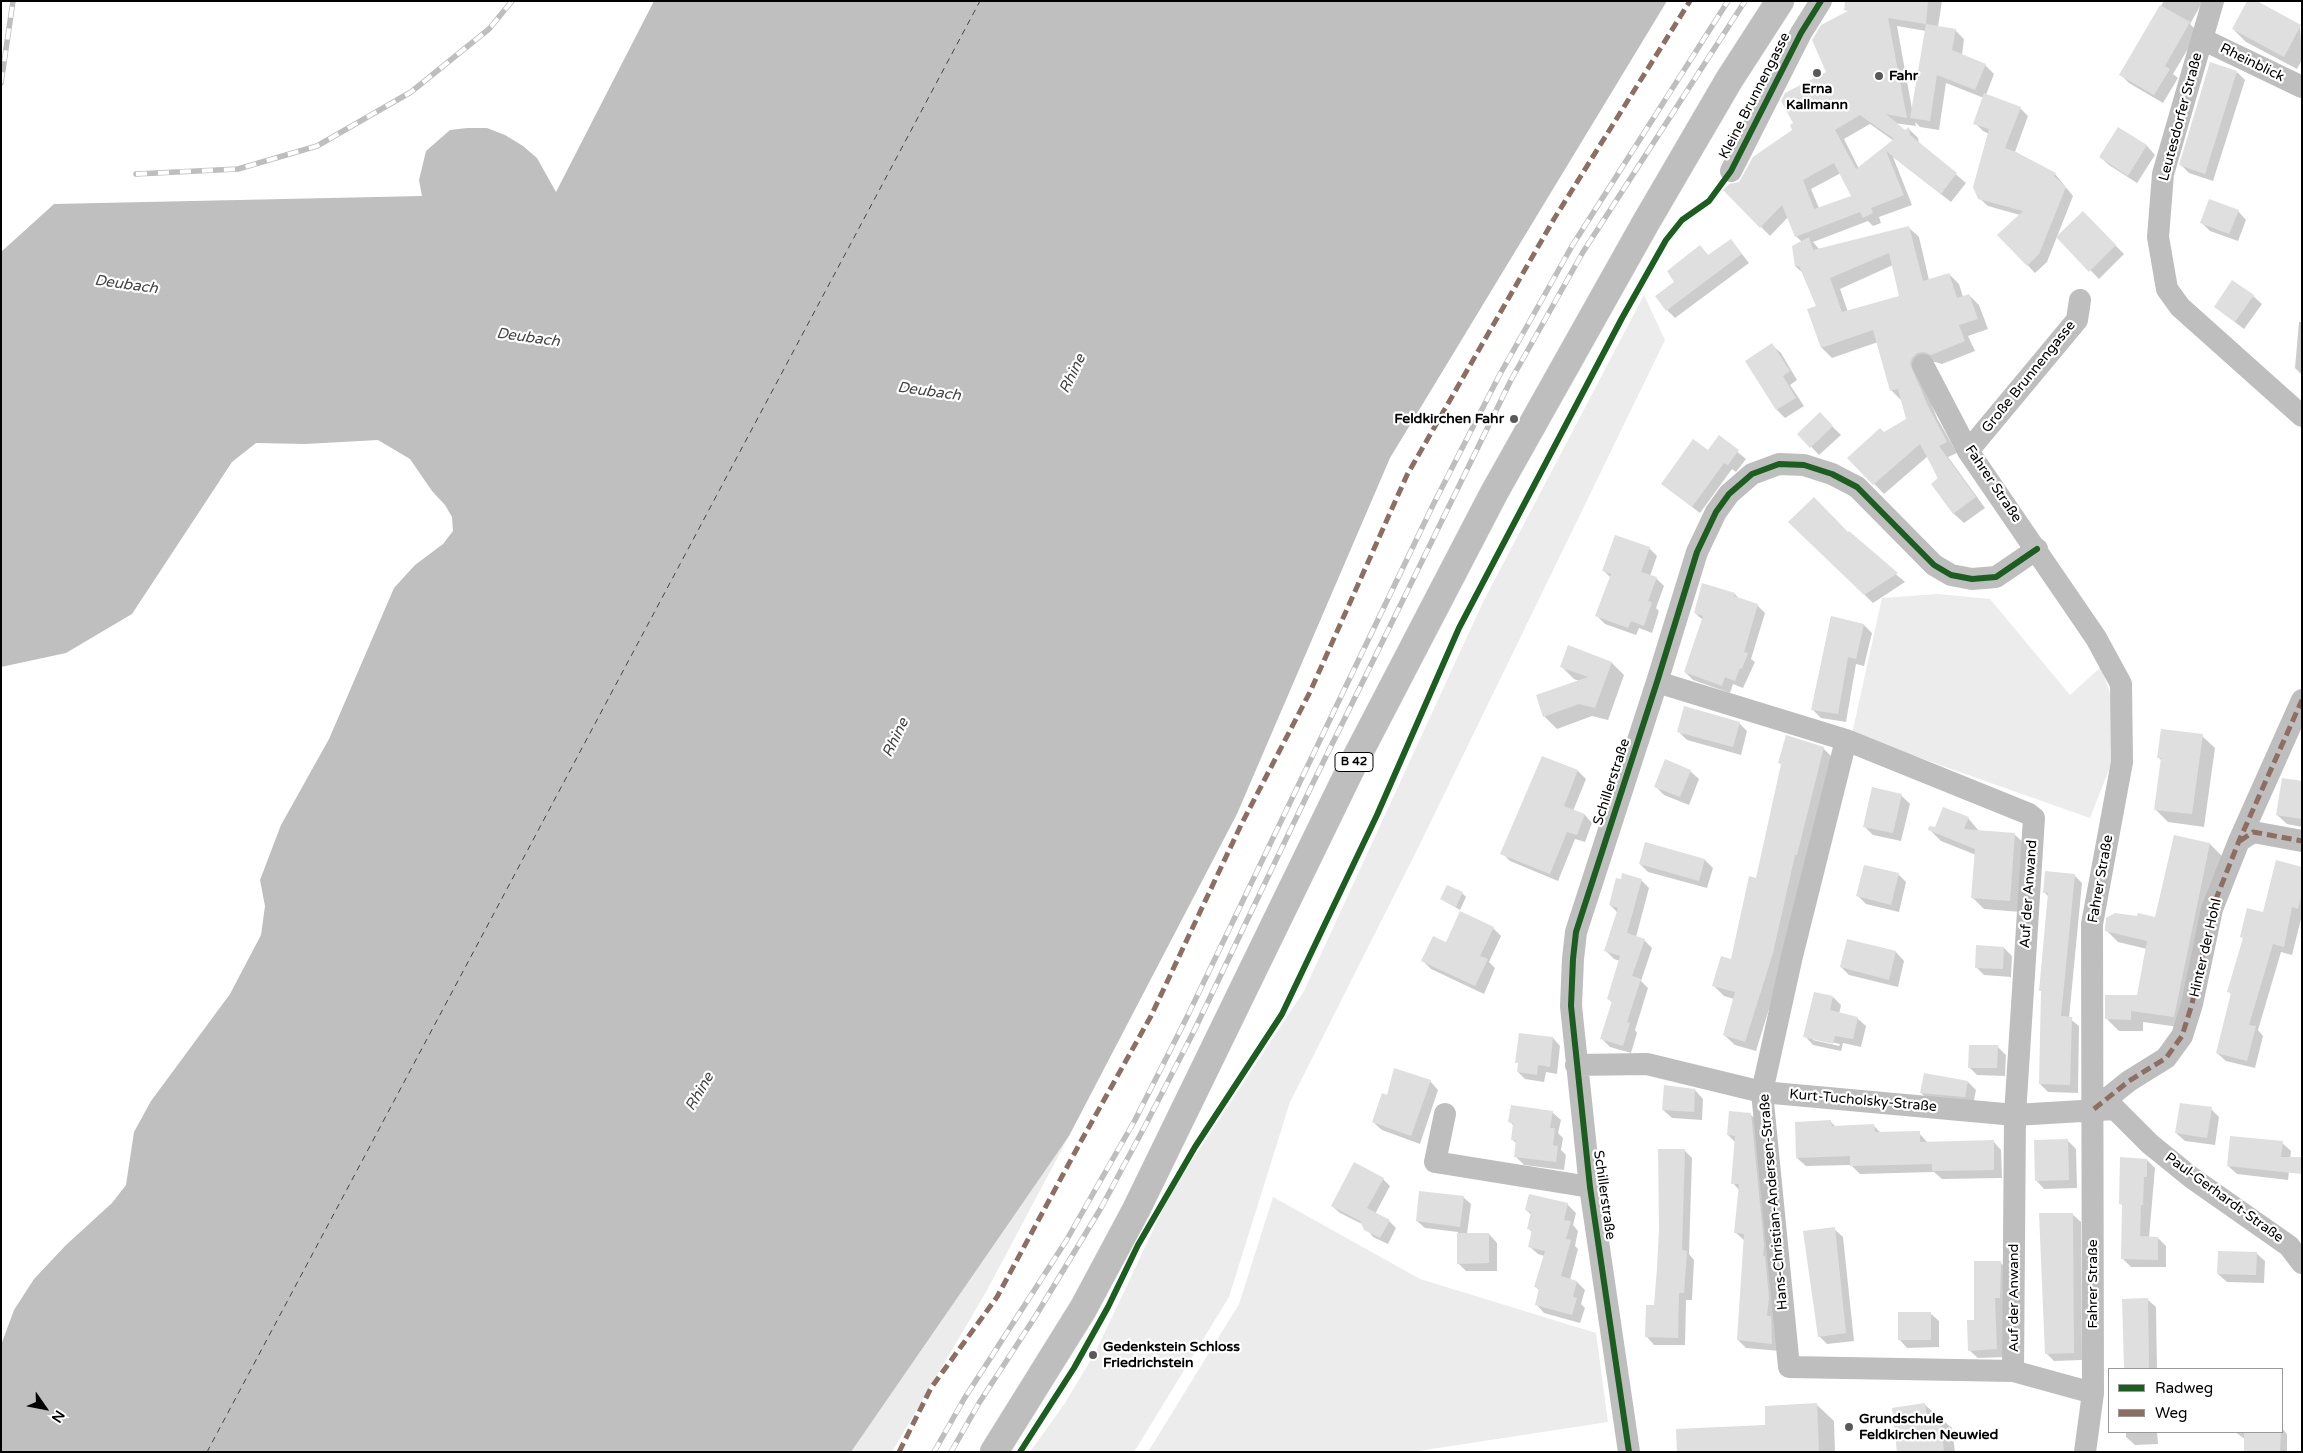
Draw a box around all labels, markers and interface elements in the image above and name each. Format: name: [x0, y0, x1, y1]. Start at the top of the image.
street label: Kleine Brunnengasse: [1716, 30, 1794, 162]
street label: Rheinblick: [2217, 40, 2287, 86]
street label: Leutesdorfer Straße: [2156, 51, 2206, 183]
marker: Erna Kallmann: [1811, 67, 1823, 79]
place label: Fahr: [1889, 68, 1918, 84]
marker: Fahr: [1873, 70, 1885, 82]
place label: Erna Kallmann: [1786, 81, 1848, 114]
water label: Deubach: [93, 272, 159, 298]
street label: Große Brunnengasse: [1979, 318, 2079, 436]
water label: Deubach: [495, 325, 561, 351]
water label: Rhine: [1056, 352, 1090, 396]
water label: Deubach: [896, 379, 962, 405]
place label: Feldkirchen Fahr: [1394, 411, 1504, 427]
marker: Feldkirchen Fahr: [1508, 413, 1520, 425]
street label: Fahrer Straße: [1961, 442, 2025, 526]
water label: Rhine: [879, 716, 913, 760]
street label: Schillerstraße: [1590, 737, 1634, 827]
road number: B 42: [1335, 752, 1373, 772]
street label: Fahrer Straße: [2085, 834, 2117, 924]
street label: Auf der Anwand: [2017, 839, 2041, 949]
street label: Hinter der Hohl: [2186, 897, 2226, 999]
water label: Rhine: [682, 1070, 718, 1114]
street label: Kurt-Tucholsky-Straße: [1788, 1086, 1938, 1116]
street label: Hans-Christian-Andersen-Straße: [1756, 1093, 1792, 1311]
street label: Schillerstraße: [1589, 1149, 1619, 1241]
street label: Paul-Gerhardt-Straße: [2162, 1149, 2286, 1247]
street label: Fahrer Straße: [2085, 1239, 2101, 1329]
street label: Auf der Anwand: [2006, 1244, 2022, 1352]
place label: Gedenkstein Schloss Friedrichstein: [1103, 1339, 1240, 1371]
marker: Gedenkstein Schloss Friedrichstein: [1087, 1349, 1099, 1361]
legend: [2108, 1368, 2283, 1433]
text: Radweg: [2155, 1379, 2213, 1397]
north arrow: [20, 1383, 70, 1433]
text: Weg: [2155, 1404, 2187, 1422]
text: N: [48, 1407, 68, 1426]
place label: Grundschule Feldkirchen Neuwied: [1859, 1411, 1998, 1444]
marker: Grundschule Feldkirchen Neuwied: [1843, 1421, 1855, 1433]

